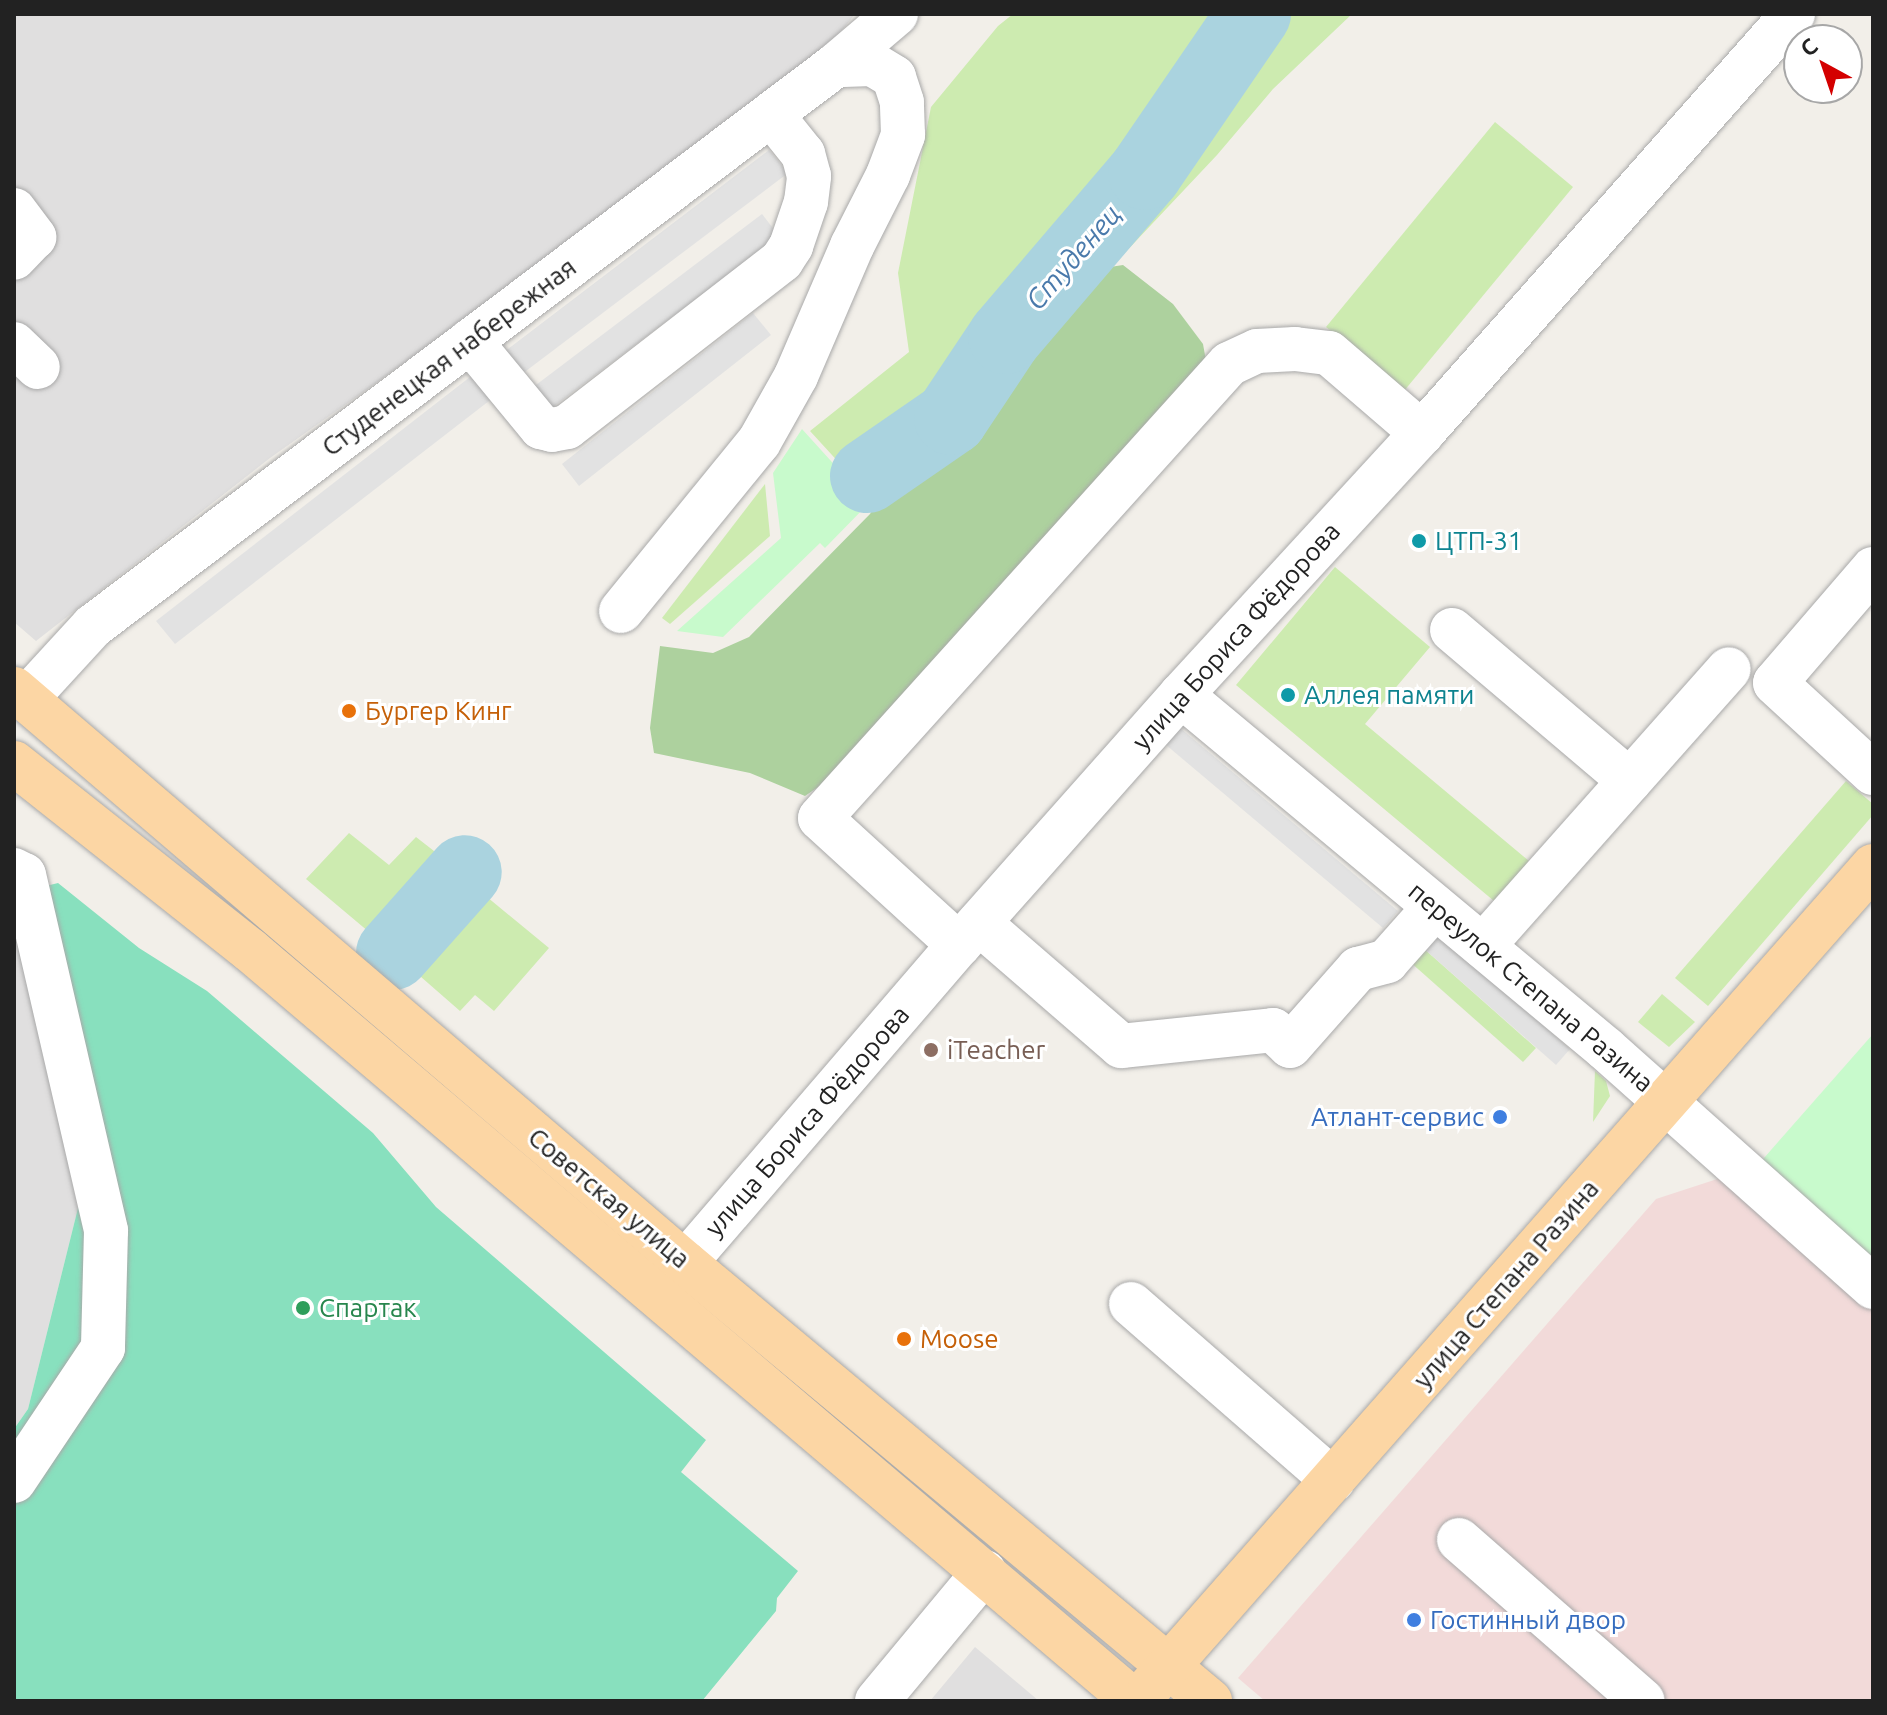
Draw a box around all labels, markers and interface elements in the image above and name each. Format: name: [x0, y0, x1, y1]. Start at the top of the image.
north arrow: [1783, 24, 1863, 104]
text: С: [1795, 33, 1822, 61]
water label: Студенец: [1018, 198, 1128, 316]
street label: Студенецкая набережная: [316, 251, 582, 463]
street label: улица Бориса Фёдорова: [1125, 516, 1347, 756]
place label: ЦТП-31: [1435, 525, 1522, 557]
marker: ЦТП-31: [1410, 532, 1428, 550]
place label: Аллея памяти: [1304, 679, 1474, 711]
marker: Аллея памяти: [1279, 686, 1297, 704]
place label: Бургер Кинг: [365, 695, 512, 727]
marker: Бургер Кинг: [340, 702, 358, 720]
street label: переулок Степана Разина: [1402, 875, 1660, 1099]
street label: улица Бориса Фёдорова: [698, 999, 916, 1243]
place label: iTeacher: [947, 1034, 1045, 1066]
marker: iTeacher: [922, 1041, 940, 1059]
place label: Атлант-сервис: [1311, 1101, 1484, 1133]
marker: Атлант-сервис: [1491, 1108, 1509, 1126]
street label: Советская улица: [522, 1121, 696, 1275]
street label: улица Степана Разина: [1407, 1173, 1605, 1395]
place label: Спартак: [319, 1292, 417, 1324]
marker: Спартак: [294, 1299, 312, 1317]
place label: Moose: [920, 1323, 999, 1355]
marker: Moose: [895, 1330, 913, 1348]
place label: Гостинный двор: [1430, 1604, 1626, 1636]
marker: Гостинный двор: [1405, 1611, 1423, 1629]

